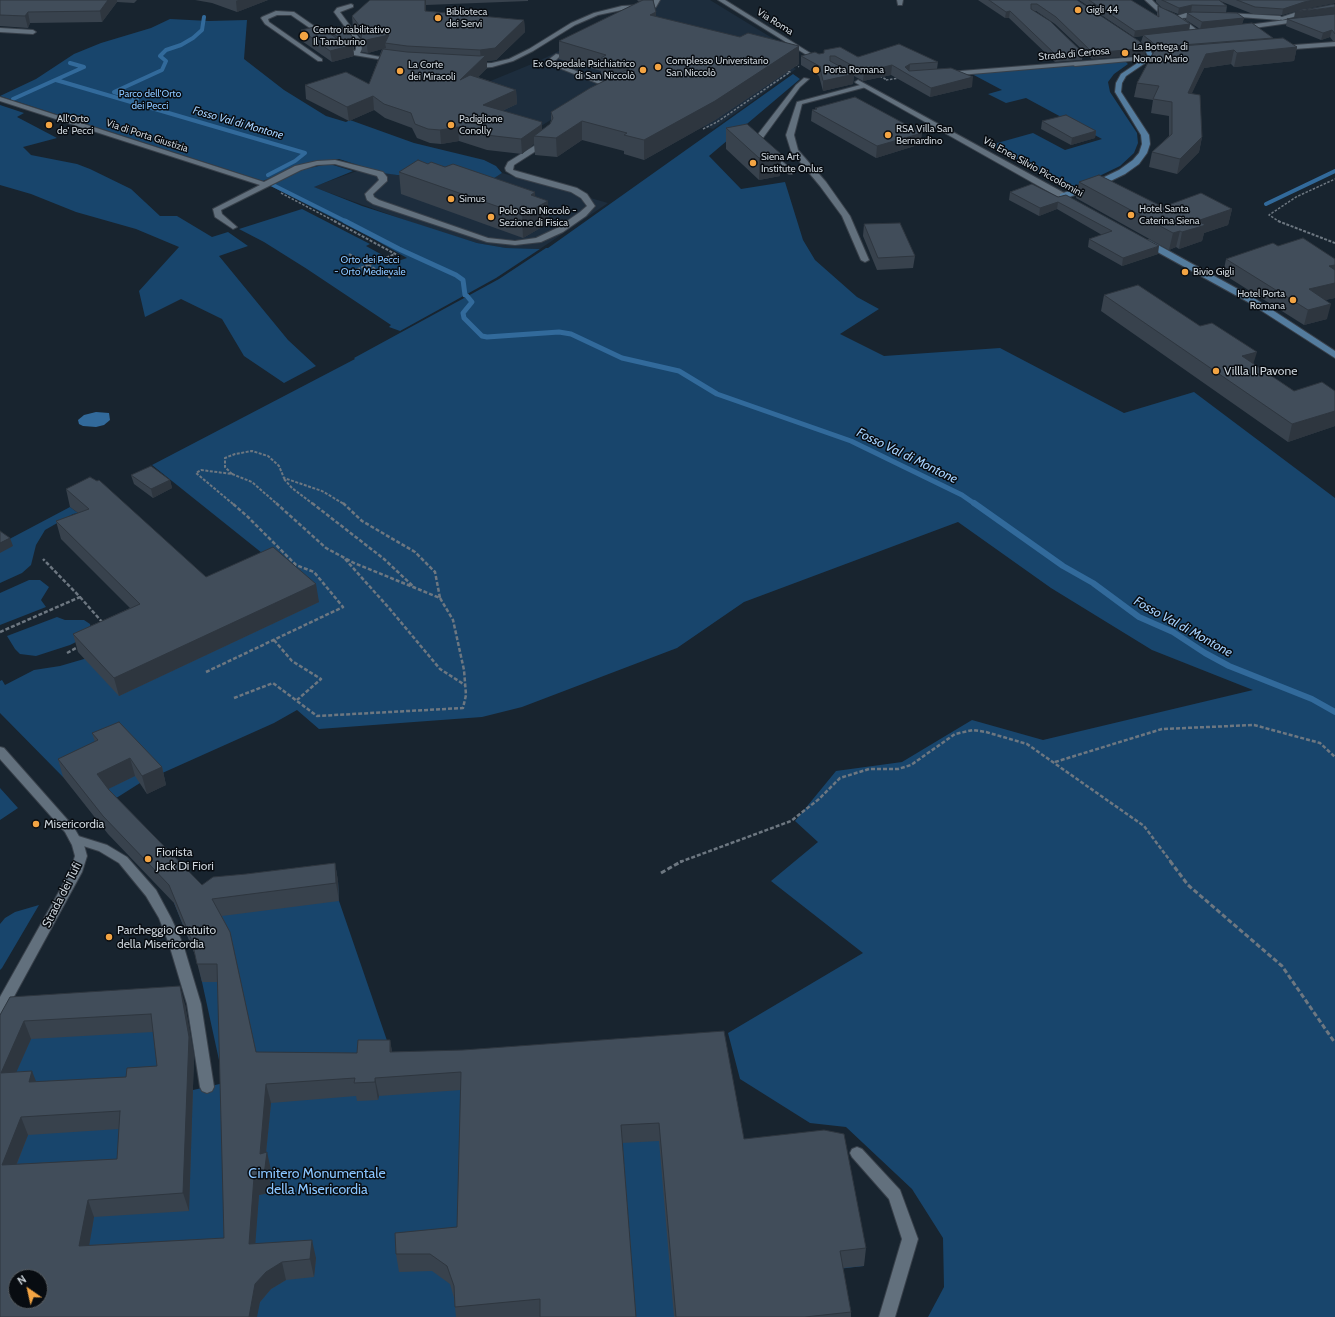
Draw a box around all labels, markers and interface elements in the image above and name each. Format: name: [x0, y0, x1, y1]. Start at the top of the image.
place label: Gigli 44: [1086, 4, 1118, 16]
marker: Gigli 44: [1073, 5, 1083, 15]
place label: Biblioteca dei Servi: [446, 6, 487, 30]
street label: Via Roma: [755, 6, 795, 38]
marker: Biblioteca dei Servi: [433, 13, 443, 23]
place label: Centro riabilitativo Il Tamburino: [313, 24, 390, 48]
marker: Centro riabilitativo Il Tamburino: [298, 30, 310, 42]
place label: La Bottega di Nonno Mario: [1133, 41, 1188, 64]
street label: Strada di Certosa: [1038, 45, 1110, 63]
marker: La Bottega di Nonno Mario: [1120, 48, 1130, 58]
place label: Complesso Universitario San Niccolò: [666, 55, 768, 78]
place label: Ex Ospedale Psichiatrico di San Niccolò: [533, 58, 635, 82]
place label: La Corte dei Miracoli: [408, 59, 456, 82]
marker: Complesso Universitario San Niccolò: [653, 62, 663, 72]
place label: Porta Romana: [824, 64, 884, 76]
marker: Ex Ospedale Psichiatrico di San Niccolò: [638, 65, 648, 75]
marker: Porta Romana: [811, 65, 821, 75]
marker: La Corte dei Miracoli: [395, 66, 405, 76]
park label: Parco dell'Orto dei Pecci: [119, 88, 181, 112]
water label: Fosso Val di Montone: [191, 104, 285, 142]
place label: All’Orto de' Pecci: [57, 113, 93, 136]
place label: Padiglione Conolly: [459, 113, 503, 136]
street label: Via di Porta Giustizia: [104, 117, 190, 155]
marker: All’Orto de' Pecci: [44, 120, 54, 130]
marker: Padiglione Conolly: [446, 120, 456, 130]
place label: RSA Villa San Bernardino: [896, 123, 953, 146]
marker: RSA Villa San Bernardino: [883, 130, 893, 140]
street label: Via Enea Silvio Piccolomini: [981, 134, 1085, 200]
place label: Siena Art Institute Onlus: [761, 151, 823, 174]
marker: Siena Art Institute Onlus: [748, 158, 758, 168]
place label: Simus: [459, 193, 485, 205]
marker: Simus: [446, 194, 456, 204]
place label: Hotel Santa Caterina Siena: [1139, 203, 1200, 226]
place label: Polo San Niccolò - Sezione di Fisica: [499, 205, 576, 228]
marker: Hotel Santa Caterina Siena: [1126, 210, 1136, 220]
marker: Polo San Niccolò - Sezione di Fisica: [486, 212, 496, 222]
park label: Orto dei Pecci - Orto Medievale: [334, 254, 406, 278]
place label: Bivio Gigli: [1193, 266, 1234, 278]
marker: Bivio Gigli: [1180, 267, 1190, 277]
place label: Hotel Porta Romana: [1237, 288, 1285, 312]
marker: Hotel Porta Romana: [1288, 295, 1298, 305]
place label: Villla Il Pavone: [1224, 364, 1297, 378]
marker: Villla Il Pavone: [1211, 366, 1221, 376]
water label: Fosso Val di Montone: [854, 425, 960, 487]
water label: Fosso Val di Montone: [1131, 593, 1235, 661]
place label: Misericordia: [44, 817, 104, 831]
marker: Misericordia: [31, 819, 41, 829]
place label: Fiorista Jack Di Fiori: [156, 845, 214, 873]
marker: Fiorista Jack Di Fiori: [143, 854, 153, 864]
street label: Strada dei Tufi: [39, 860, 85, 930]
place label: Parcheggio Gratuito della Misericordia: [117, 923, 216, 951]
marker: Parcheggio Gratuito della Misericordia: [104, 932, 114, 942]
park label: Cimitero Monumentale della Misericordia: [248, 1166, 386, 1198]
north arrow: [8, 1269, 48, 1309]
text: N: [15, 1272, 29, 1288]

